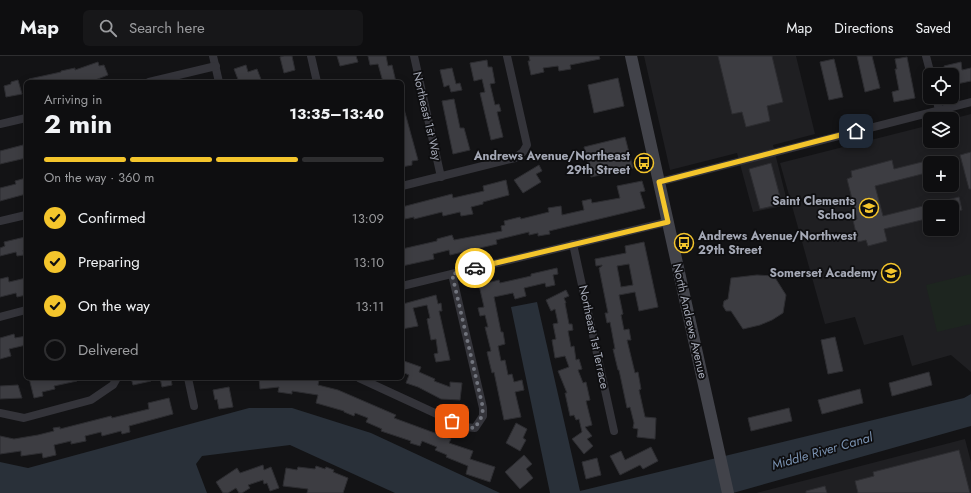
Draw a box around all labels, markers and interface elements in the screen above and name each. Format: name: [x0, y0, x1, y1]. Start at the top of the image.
search box: [83, 10, 363, 46]
text: Map: [20, 14, 59, 41]
icon: search: [97, 17, 119, 39]
text: Search here: [129, 17, 205, 39]
text: Map: [786, 18, 812, 38]
text: Directions: [834, 18, 894, 38]
text: Saved: [916, 18, 951, 38]
map controls: [923, 68, 959, 236]
button: locate: [923, 68, 959, 104]
street label: Northeast 1st Way: [408, 70, 446, 163]
text: Arriving in: [44, 90, 102, 109]
text: 13:35–13:40: [289, 103, 384, 125]
text: 2 min: [44, 105, 112, 143]
button: layers: [923, 112, 959, 148]
pin: [839, 114, 873, 148]
icon: home: [845, 120, 867, 142]
place label: Andrews Avenue/Northeast 29th Street: [473, 147, 630, 179]
bus stop icon: Andrews Avenue/Northeast 29th Street: [633, 152, 655, 174]
button: +: [923, 156, 959, 192]
text: On the way · 360 m: [44, 168, 154, 187]
place label: Saint Clements School: [772, 192, 856, 224]
school or university icon: Saint Clements School: [858, 197, 880, 219]
button: −: [923, 200, 959, 236]
icon: check: [44, 207, 66, 229]
text: Confirmed: [78, 207, 146, 229]
text: 13:09: [352, 209, 384, 228]
place label: Andrews Avenue/Northwest 29th Street: [697, 227, 857, 259]
bus stop icon: Andrews Avenue/Northwest 29th Street: [673, 232, 695, 254]
courier: [455, 248, 495, 288]
icon: check: [44, 251, 66, 273]
text: Preparing: [78, 251, 140, 273]
text: 13:10: [354, 253, 384, 272]
icon: car: [464, 257, 486, 279]
street label: North Andrews Avenue: [668, 262, 712, 380]
school or university icon: Somerset Academy: [880, 262, 902, 284]
place label: Somerset Academy: [769, 264, 878, 282]
street label: Northeast 1st Terrace: [574, 283, 614, 391]
icon: check: [44, 295, 66, 317]
text: On the way: [78, 295, 150, 317]
text: 13:11: [355, 297, 384, 316]
text: Delivered: [78, 339, 139, 361]
pin: [435, 404, 469, 438]
icon: bag: [441, 410, 463, 432]
water label: Middle River Canal: [769, 427, 876, 474]

